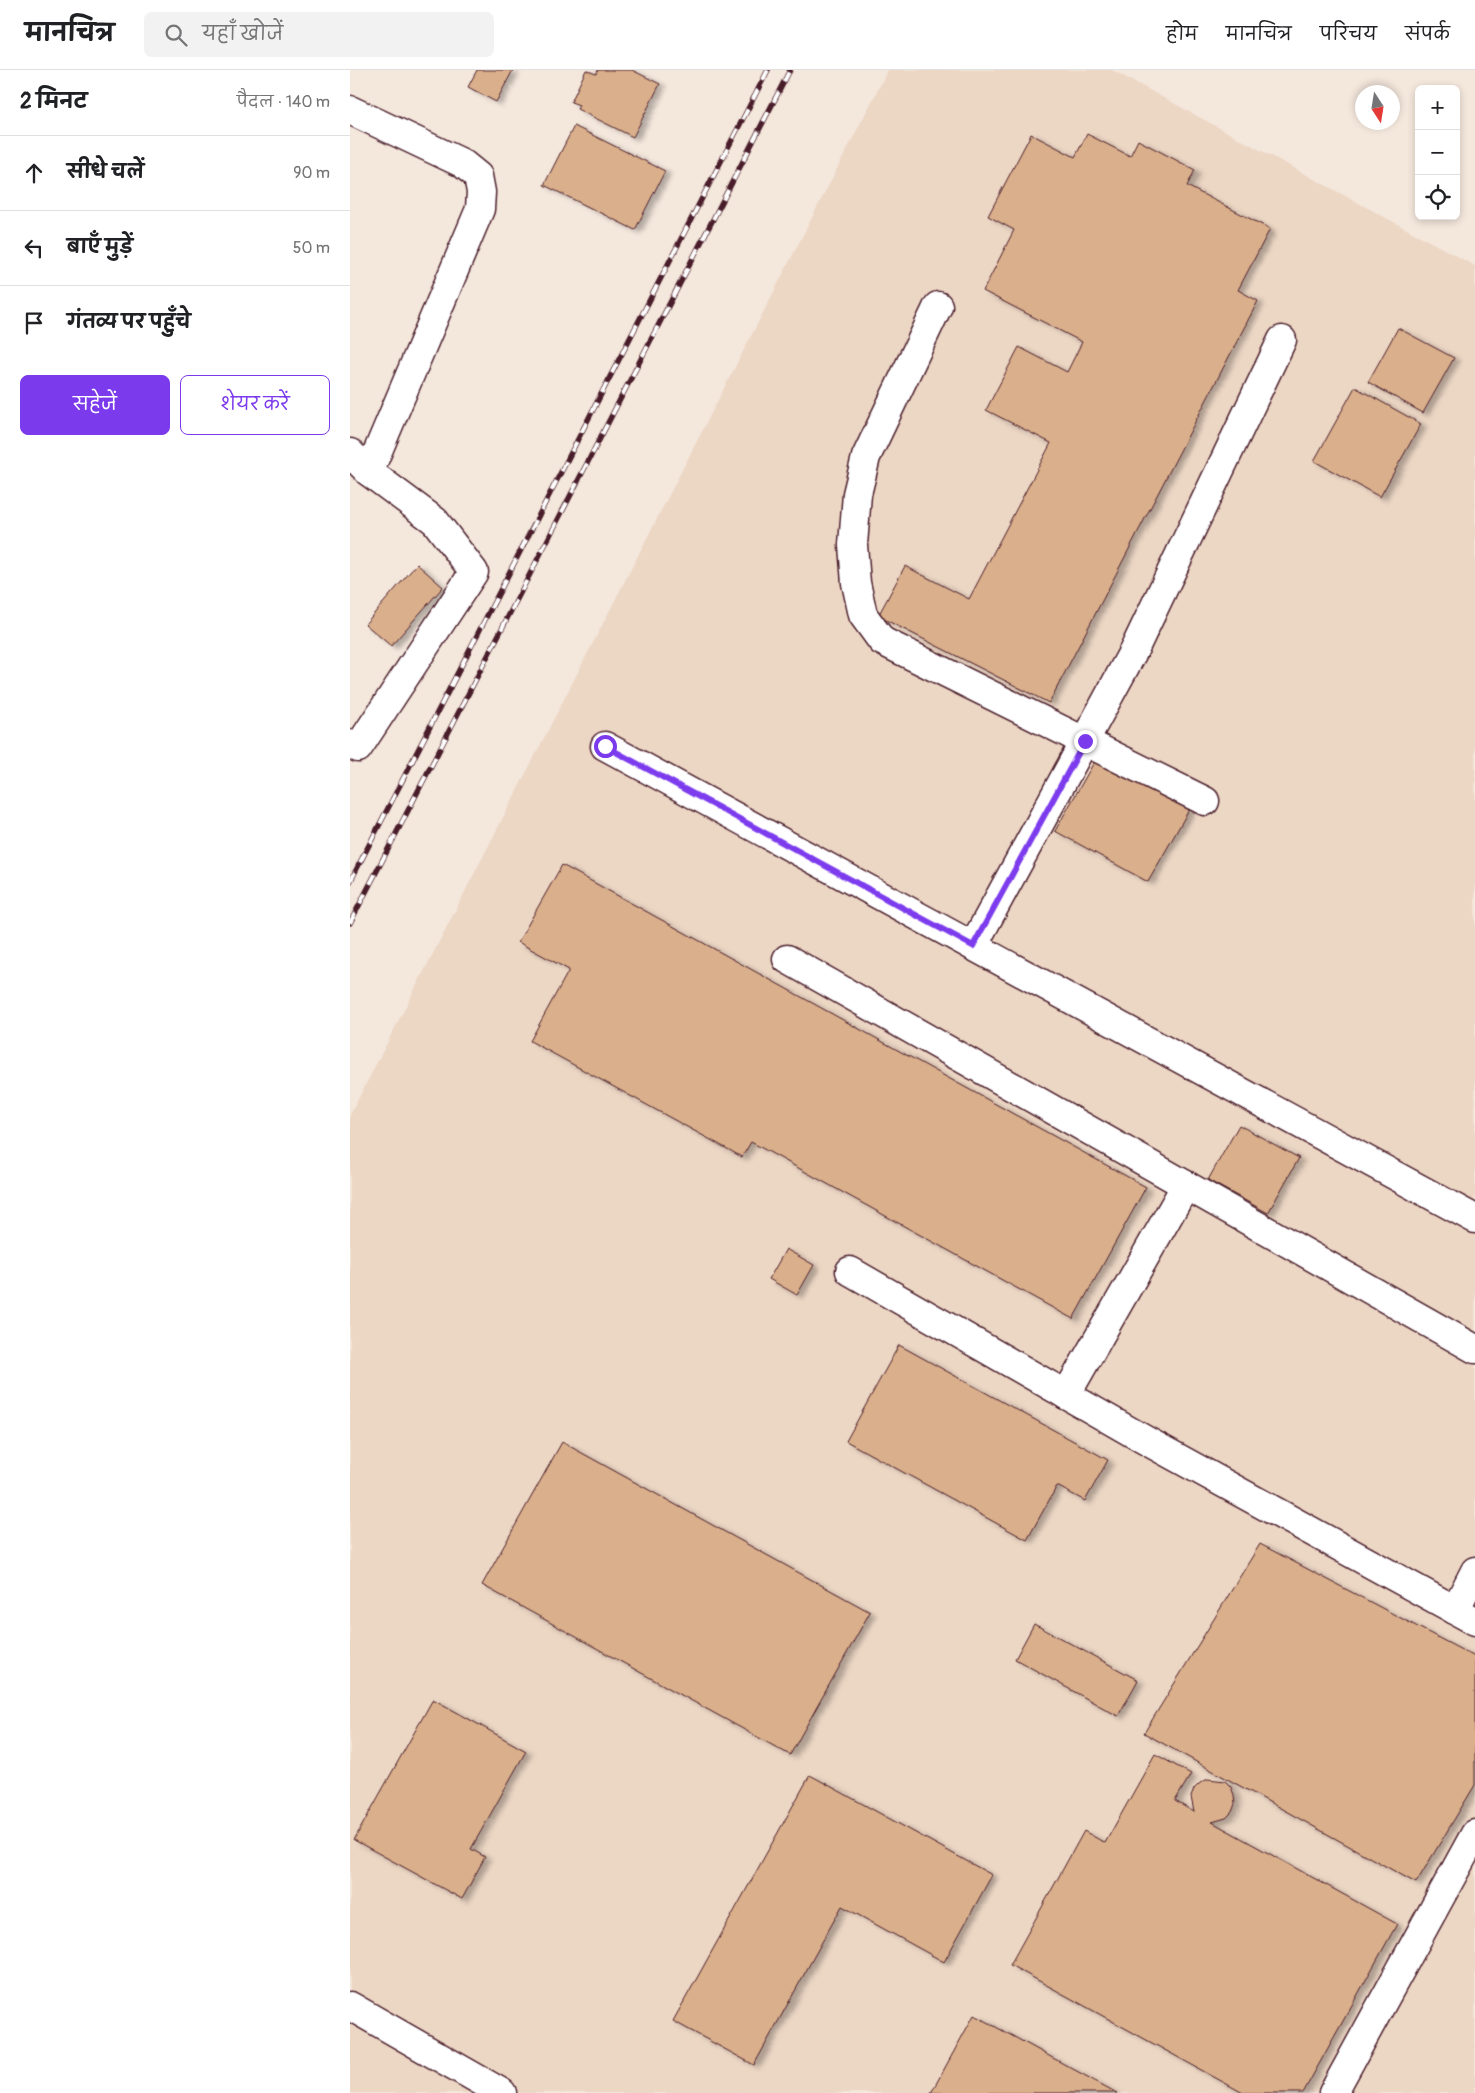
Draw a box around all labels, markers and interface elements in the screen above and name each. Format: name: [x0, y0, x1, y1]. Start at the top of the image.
search box: [144, 12, 494, 57]
text: मानचित्र: [25, 19, 114, 48]
icon: search: [162, 21, 190, 49]
text: यहाँ खोजें: [202, 22, 283, 46]
text: होम: [1166, 23, 1198, 46]
text: मानचित्र: [1226, 23, 1292, 46]
text: परिचय: [1320, 23, 1377, 46]
text: संपर्क: [1405, 23, 1450, 46]
north arrow: [1355, 85, 1400, 130]
map controls: [1415, 85, 1460, 220]
button: +: [1415, 85, 1460, 130]
text: 2 मिनट: [20, 88, 87, 115]
text: पैदल · 140 m: [237, 92, 330, 112]
button: −: [1415, 130, 1460, 175]
icon: ahead: [20, 159, 48, 187]
text: सीधे चलें: [67, 160, 144, 184]
text: 90 m: [293, 163, 330, 183]
button: locate: [1415, 175, 1460, 220]
icon: left: [20, 234, 48, 262]
text: बाएँ मुड़ें: [67, 235, 133, 259]
text: 50 m: [293, 238, 330, 258]
icon: arrive: [20, 309, 48, 337]
text: गंतव्य पर पहुँचे: [67, 310, 191, 334]
button: सहेजें: [20, 375, 170, 435]
button: शेयर करें: [180, 375, 330, 435]
route end: [1074, 730, 1097, 753]
route start: [594, 735, 617, 758]

